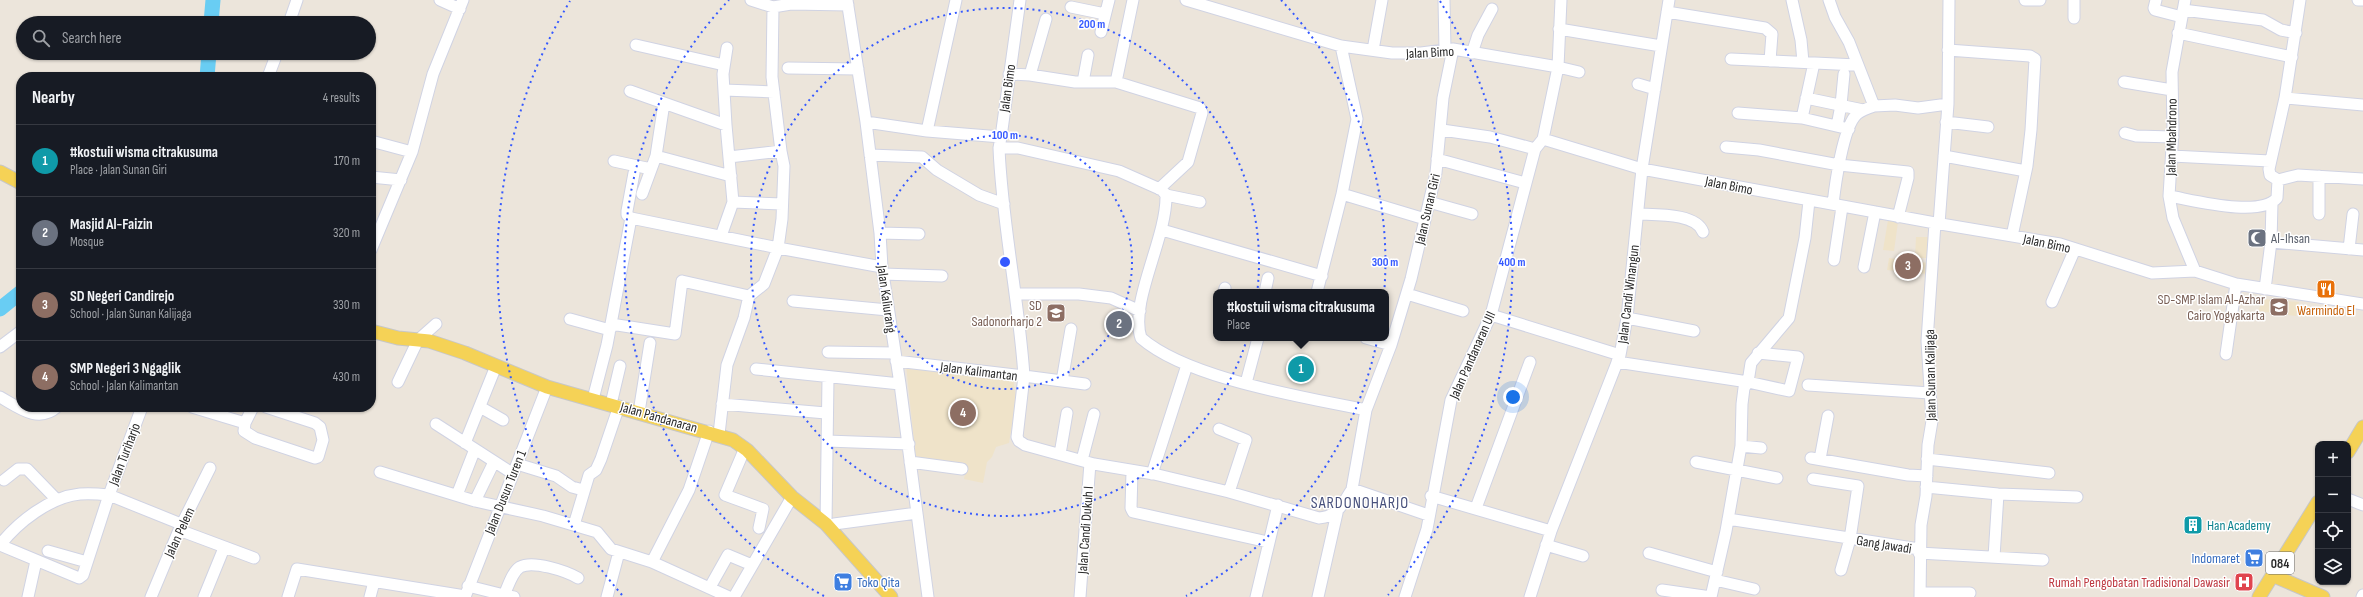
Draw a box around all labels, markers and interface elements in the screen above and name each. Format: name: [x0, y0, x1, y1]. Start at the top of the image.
search box: [16, 16, 376, 60]
text: 200 m: [1079, 17, 1105, 32]
icon: search: [30, 27, 52, 49]
text: Search here: [62, 29, 122, 48]
street label: Jalan Bimo: [1405, 43, 1455, 62]
street label: Jalan Bimo: [996, 63, 1019, 114]
text: Nearby: [32, 88, 75, 108]
text: 4 results: [323, 90, 360, 106]
street label: Jalan Mbahdrono: [2162, 98, 2181, 177]
text: 100 m: [992, 128, 1018, 143]
text: #kostuii wisma citrakusuma: [70, 143, 218, 162]
text: 1: [42, 153, 48, 169]
text: 170 m: [334, 153, 360, 169]
text: Place · Jalan Sunan Giri: [70, 162, 167, 178]
street label: Jalan Sunan Giri: [1411, 172, 1444, 247]
street label: Jalan Bimo: [1703, 172, 1754, 198]
text: Masjid Al-Faizin: [70, 215, 153, 234]
text: 2: [42, 225, 48, 241]
text: 320 m: [333, 225, 360, 241]
mosque icon: Al-Ihsan: [2246, 227, 2268, 249]
street label: Jalan Bimo: [2021, 230, 2072, 257]
place label: Al-Ihsan: [2270, 230, 2310, 247]
text: Mosque: [70, 234, 104, 250]
street label: Jalan Candi Winangun: [1614, 244, 1643, 346]
pin: 3: [1895, 251, 1921, 281]
centre of rings: [998, 255, 1012, 269]
text: 300 m: [1372, 255, 1398, 270]
text: 400 m: [1499, 255, 1525, 270]
street label: Jalan Kaliurang: [873, 263, 900, 334]
restaurant icon: Warmindo El: [2315, 278, 2337, 300]
text: SD Negeri Candirejo: [70, 287, 174, 306]
popup: [1213, 289, 1389, 341]
place label: SD-SMP Islam Al-Azhar Cairo Yogyakarta: [2157, 291, 2265, 324]
school or university icon: SD-SMP Islam Al-Azhar Cairo Yogyakarta: [2268, 296, 2290, 318]
text: 3: [42, 297, 48, 313]
text: 330 m: [333, 297, 360, 313]
place label: SD Sadonorharjo 2: [971, 297, 1042, 330]
text: #kostuii wisma citrakusuma: [1227, 298, 1375, 317]
school or university icon: SD Sadonorharjo 2: [1045, 302, 1067, 324]
place label: Warmindo El: [2297, 302, 2355, 319]
text: School · Jalan Sunan Kalijaga: [70, 306, 191, 322]
pin: 2: [1106, 309, 1132, 339]
street label: Jalan Pandanaran UII: [1445, 309, 1499, 403]
text: Place: [1227, 317, 1250, 333]
street label: Jalan Sunan Kalijaga: [1921, 329, 1940, 422]
pin: 1: [1288, 354, 1314, 384]
street label: Jalan Kalimantan: [938, 358, 1019, 385]
text: SMP Negeri 3 Ngaglik: [70, 359, 181, 378]
text: 4: [42, 369, 48, 385]
text: 430 m: [333, 369, 360, 385]
text: School · Jalan Kalimantan: [70, 378, 178, 394]
your location: [1503, 387, 1523, 407]
street label: Jalan Pandanaran: [617, 398, 699, 437]
pin: 4: [950, 398, 976, 428]
street label: Jalan Turiharjo: [104, 420, 144, 489]
map controls: [2315, 441, 2351, 585]
button: +: [2315, 441, 2351, 477]
street label: Jalan Dusun Turen 1: [480, 447, 530, 538]
button: −: [2315, 477, 2351, 513]
street label: Jalan Candi Dukuh I: [1074, 486, 1097, 576]
district label: SARDONOHARJO: [1311, 494, 1409, 513]
street label: Jalan Pelem: [160, 504, 198, 561]
button: locate: [2315, 513, 2351, 549]
building icon: Han Academy: [2182, 514, 2204, 536]
place label: Han Academy: [2207, 517, 2271, 534]
street label: Gang Jawadi: [1855, 532, 1913, 557]
supermarket icon: Indomaret: [2243, 547, 2265, 569]
button: layers: [2315, 549, 2351, 585]
place label: Indomaret: [2192, 550, 2240, 567]
road number: 084: [2266, 552, 2294, 574]
supermarket icon: Toko Qita: [832, 571, 854, 593]
hospital icon: Rumah Pengobatan Tradisional Dawasir: [2233, 571, 2255, 593]
place label: Toko Qita: [857, 574, 900, 591]
place label: Rumah Pengobatan Tradisional Dawasir: [2048, 574, 2230, 591]

